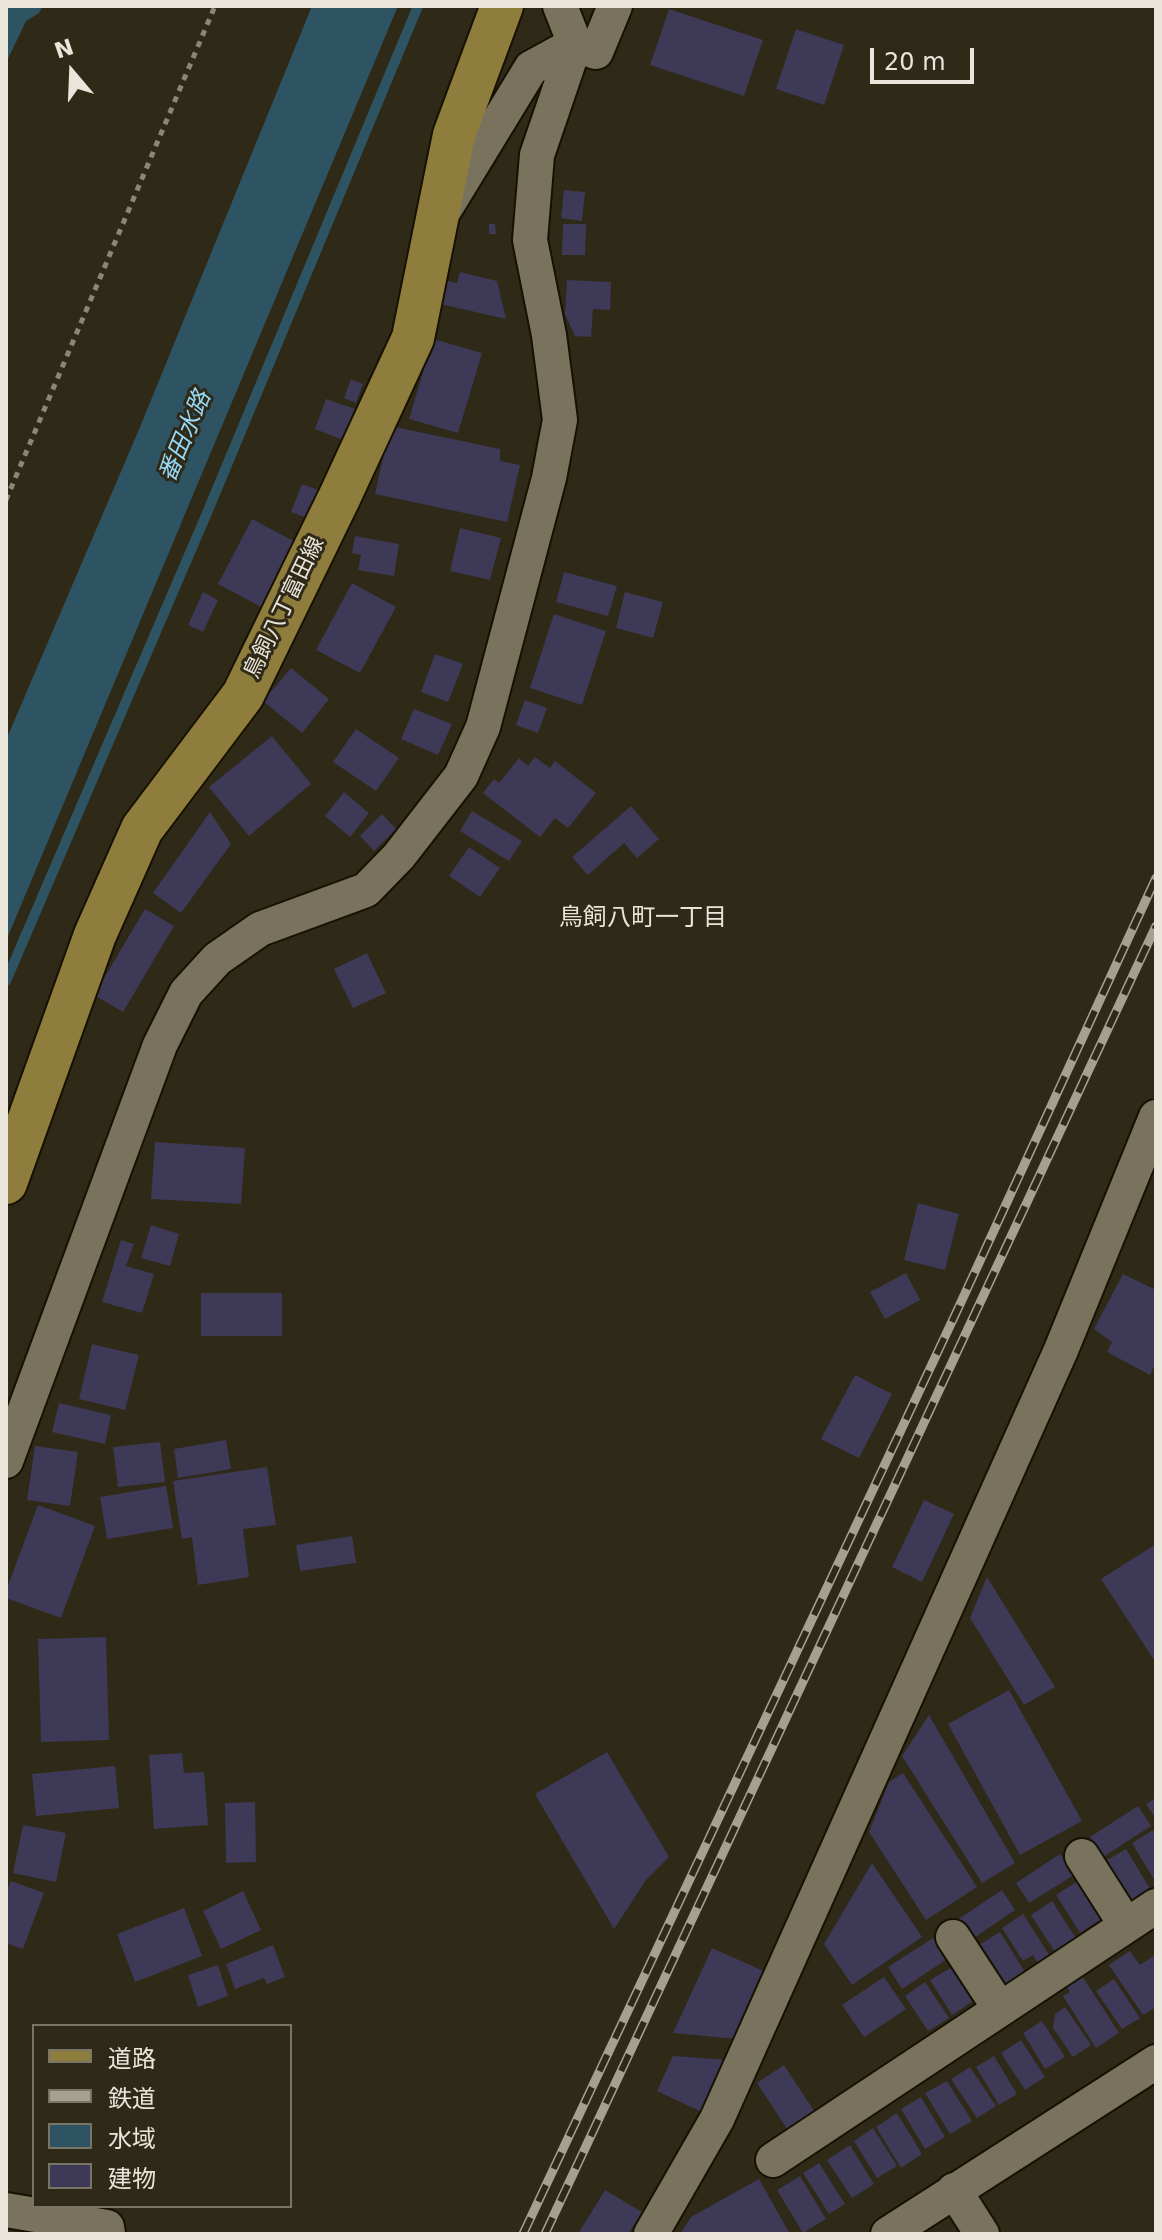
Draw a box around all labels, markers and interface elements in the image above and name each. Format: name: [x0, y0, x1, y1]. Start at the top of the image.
north arrow: [32, 32, 112, 112]
scale bar: [874, 32, 978, 82]
text: N: [51, 34, 77, 64]
text: 20 m: [884, 48, 946, 76]
water label: 番田水路: [154, 387, 218, 487]
street label: 鳥飼八丁富田線: [239, 533, 331, 683]
district label: 鳥飼八町一丁目: [559, 905, 727, 933]
legend: [32, 2024, 292, 2208]
text: 道路: [108, 2045, 156, 2073]
text: 鉄道: [108, 2085, 156, 2113]
text: 水域: [108, 2125, 156, 2153]
text: 建物: [108, 2165, 156, 2193]

